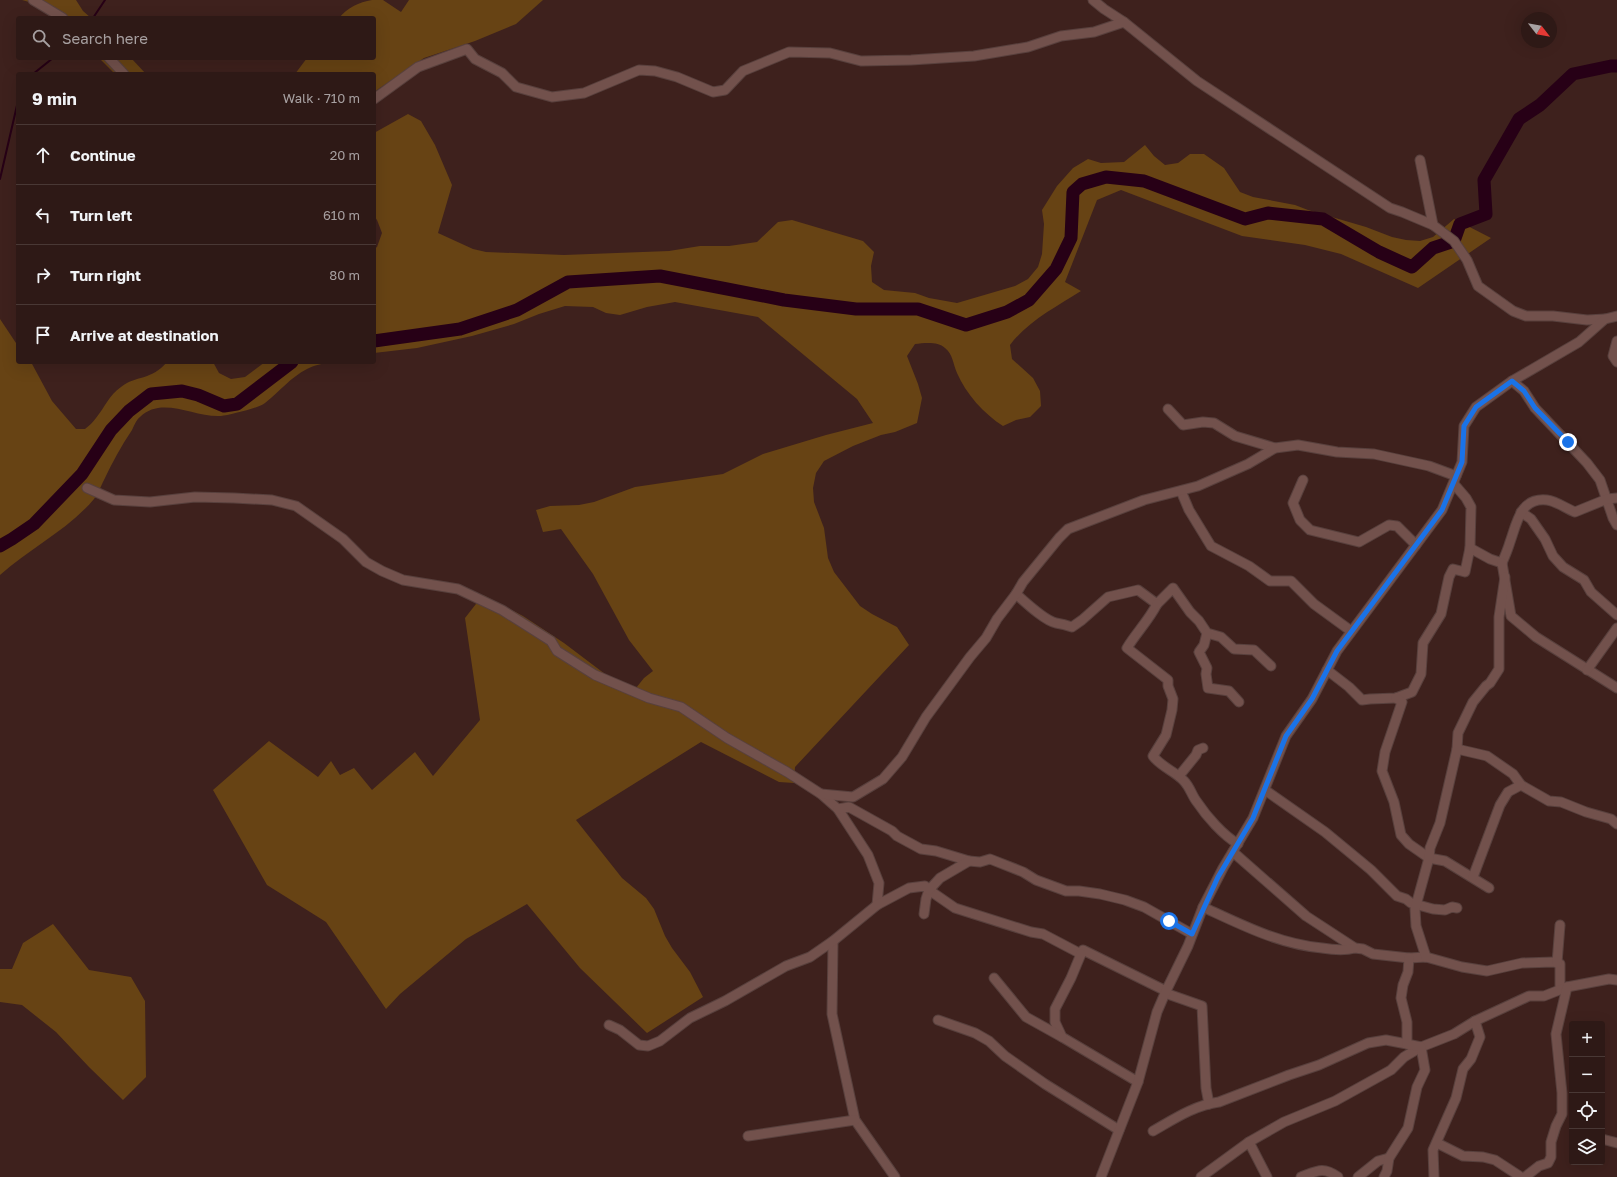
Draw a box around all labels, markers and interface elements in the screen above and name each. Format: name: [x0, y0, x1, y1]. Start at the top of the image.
north arrow: [1521, 12, 1557, 48]
search box: [16, 16, 376, 60]
icon: search: [30, 27, 52, 49]
text: Search here: [62, 29, 148, 47]
text: 9 min: [32, 88, 77, 109]
text: Walk · 710 m: [283, 90, 360, 106]
icon: ahead: [32, 144, 54, 166]
text: Continue: [70, 146, 136, 164]
text: 20 m: [330, 147, 360, 163]
icon: left: [32, 204, 54, 226]
text: Turn left: [70, 206, 132, 224]
text: 610 m: [323, 207, 360, 223]
icon: right: [32, 264, 54, 286]
text: Turn right: [70, 266, 141, 284]
text: 80 m: [329, 267, 360, 283]
icon: arrive: [32, 324, 54, 346]
text: Arrive at destination: [70, 326, 219, 344]
route end: [1559, 433, 1577, 451]
route start: [1160, 912, 1178, 930]
map controls: [1569, 1021, 1605, 1165]
button: +: [1569, 1021, 1605, 1057]
button: −: [1569, 1057, 1605, 1093]
button: locate: [1569, 1093, 1605, 1129]
button: layers: [1569, 1129, 1605, 1165]

